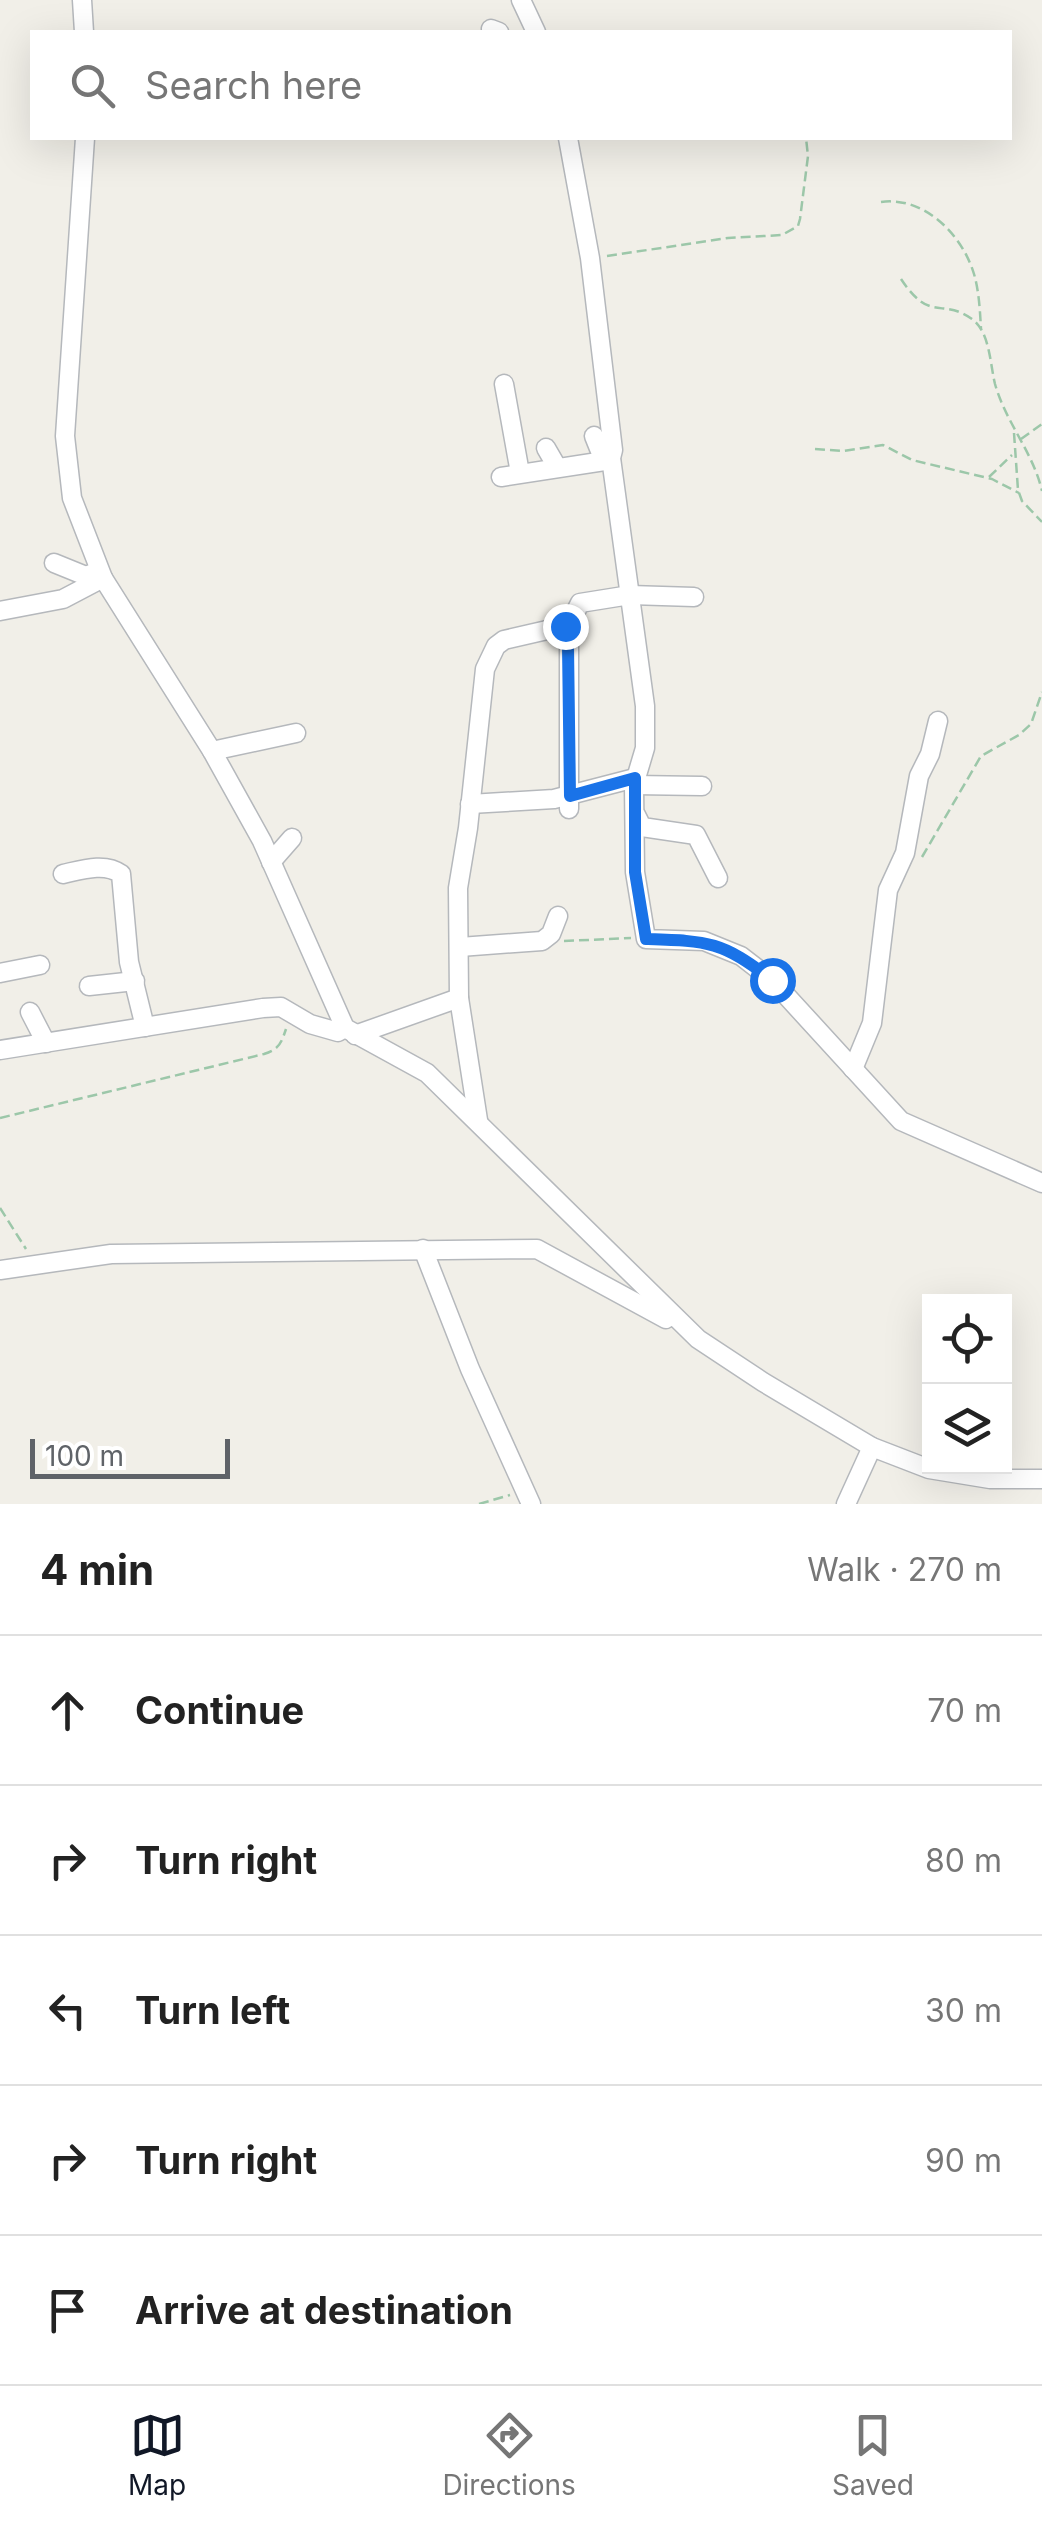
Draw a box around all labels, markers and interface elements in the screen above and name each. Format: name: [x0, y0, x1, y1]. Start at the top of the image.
search box: [30, 30, 1012, 140]
icon: search: [65, 58, 120, 113]
text: Search here: [145, 62, 362, 108]
route end: [543, 604, 589, 650]
route start: [750, 958, 796, 1004]
map controls: [922, 1294, 1012, 1474]
button: locate: [922, 1294, 1012, 1384]
button: layers: [922, 1384, 1012, 1474]
scale bar: [30, 1434, 230, 1478]
text: 100 m: [45, 1439, 124, 1473]
text: 4 min: [40, 1544, 154, 1595]
text: Walk · 270 m: [807, 1550, 1002, 1589]
icon: ahead: [40, 1683, 95, 1738]
text: Continue: [135, 1687, 304, 1733]
text: 70 m: [927, 1691, 1002, 1730]
icon: right: [40, 1833, 95, 1888]
text: Turn right: [135, 1837, 317, 1883]
text: 80 m: [925, 1841, 1002, 1880]
icon: left: [40, 1983, 95, 2038]
text: Turn left: [135, 1987, 290, 2033]
text: 30 m: [925, 1991, 1002, 2030]
icon: right: [40, 2133, 95, 2188]
text: Turn right: [135, 2137, 317, 2183]
text: 90 m: [925, 2141, 1002, 2180]
icon: arrive: [40, 2283, 95, 2338]
text: Arrive at destination: [135, 2287, 513, 2333]
tab: Map: [128, 2408, 186, 2502]
tab: Directions: [442, 2408, 576, 2502]
tab: Saved: [832, 2408, 914, 2502]

